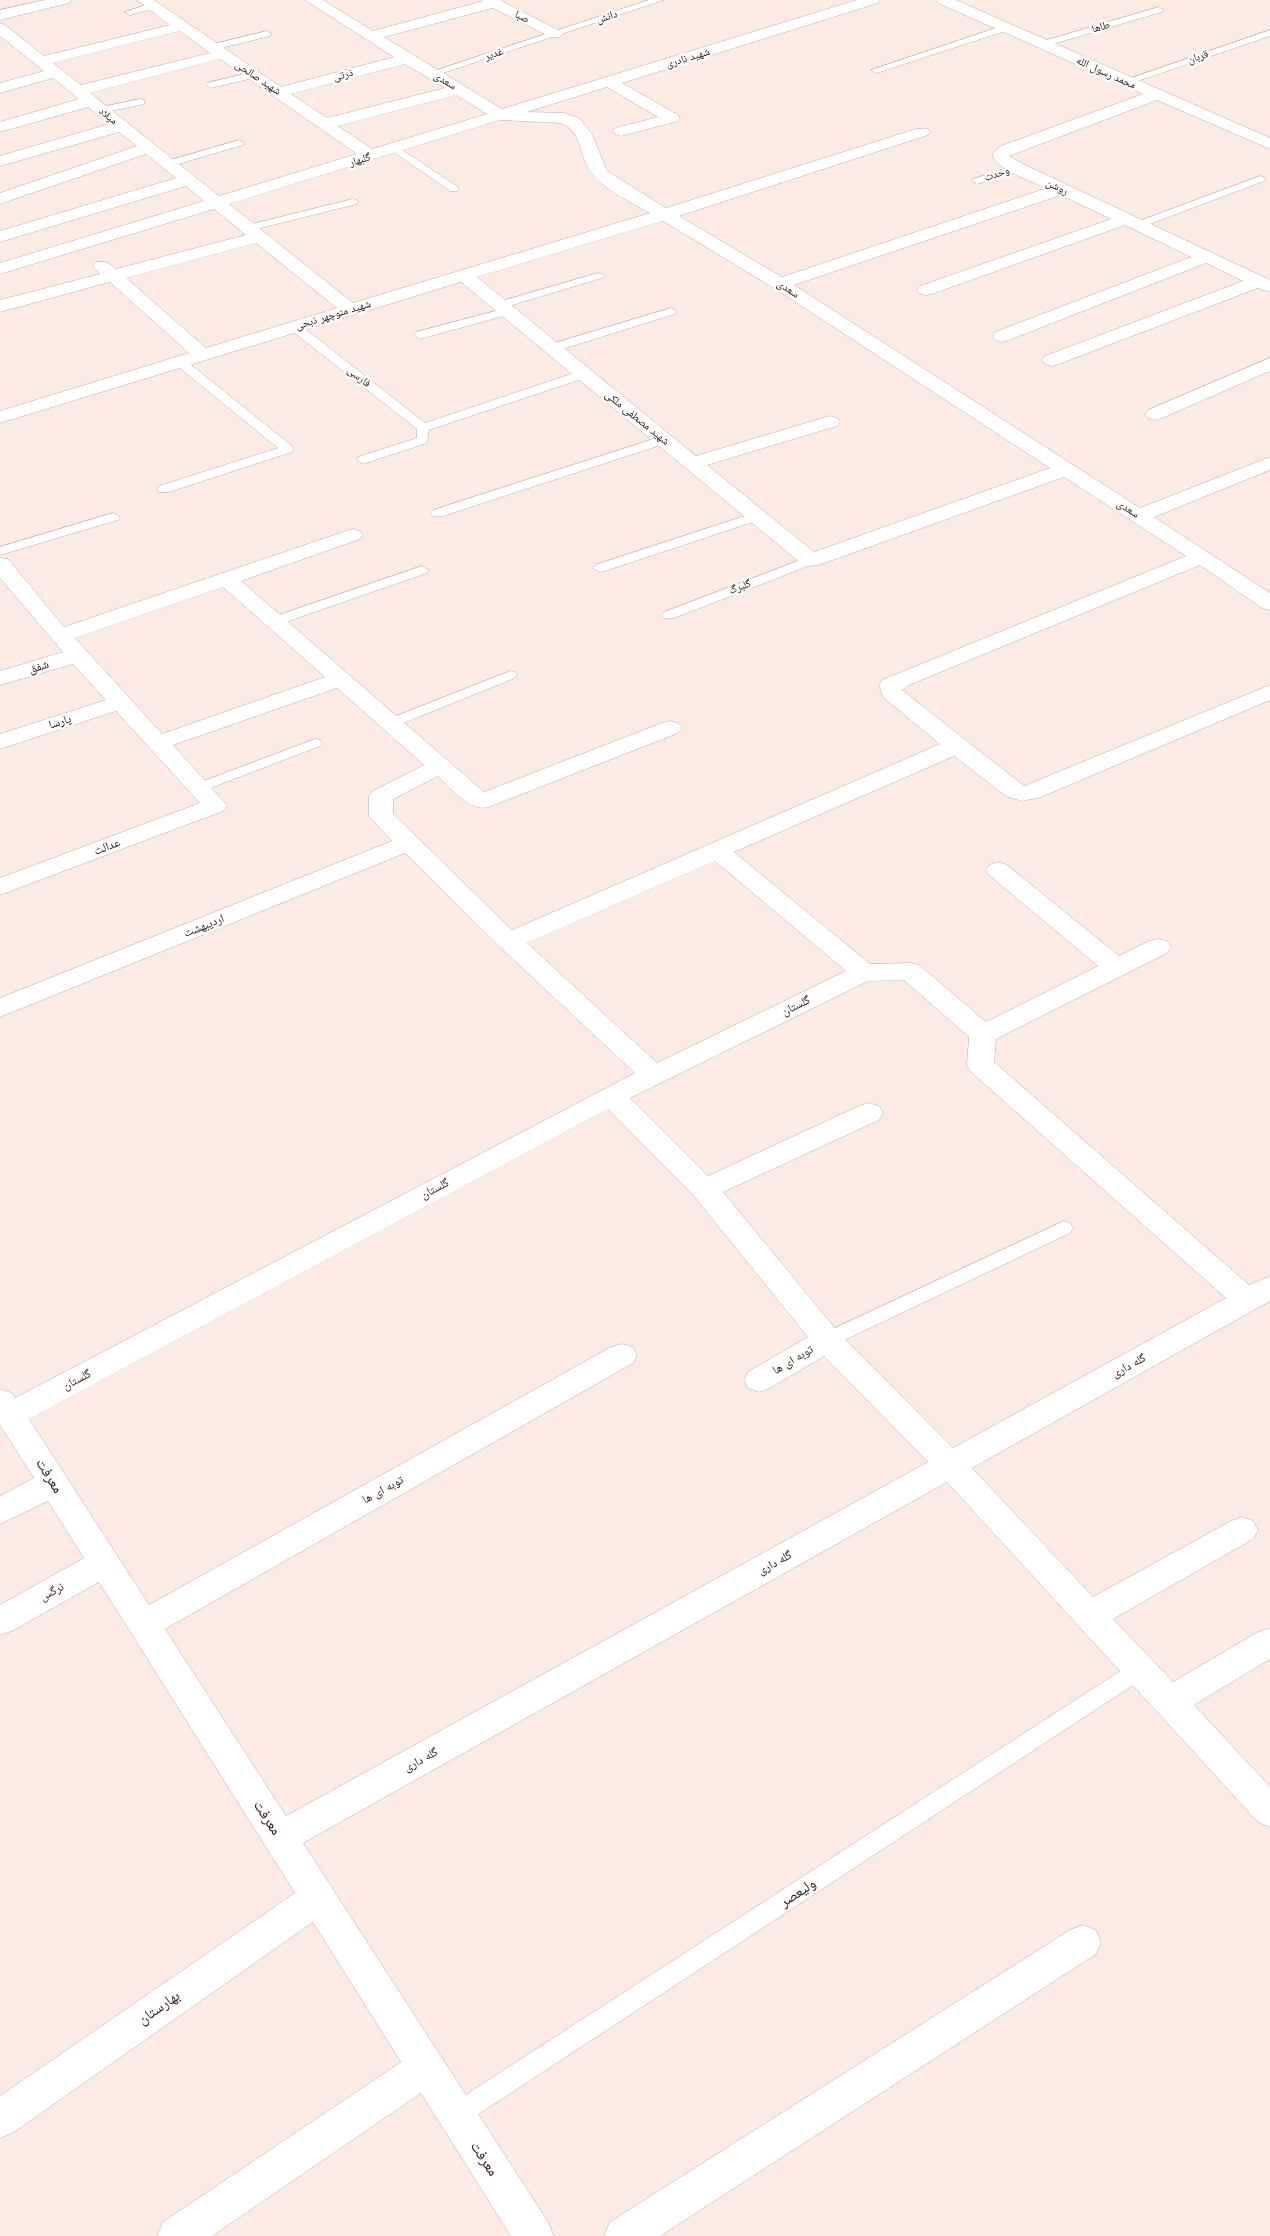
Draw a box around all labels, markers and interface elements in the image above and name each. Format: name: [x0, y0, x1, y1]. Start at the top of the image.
street label: دانش: [595, 7, 619, 27]
street label: صبا: [512, 8, 532, 26]
street label: طاها: [1090, 18, 1112, 36]
street label: غدیر: [483, 45, 505, 63]
street label: شهید نادری: [664, 45, 712, 71]
street label: قربان: [1186, 47, 1210, 67]
street label: محمد رسول الله: [1074, 54, 1138, 92]
street label: شهید صالحی: [233, 58, 283, 98]
street label: ذرتی: [332, 66, 354, 84]
street label: سعدی: [431, 69, 459, 93]
street label: میلاد: [96, 105, 120, 127]
street label: گلبهار: [348, 151, 372, 169]
street label: وحدت: [983, 164, 1011, 184]
street label: روشن: [1044, 176, 1070, 198]
street label: سعدی: [774, 277, 802, 301]
street label: شهید منوچهر ذبحی: [294, 297, 372, 333]
street label: فارسی: [345, 364, 373, 390]
street label: شهید مصطفی ملکی: [602, 388, 672, 448]
street label: سعدی: [1114, 497, 1142, 521]
street label: گلبرگ: [727, 577, 753, 597]
street label: شفق: [27, 657, 51, 677]
street label: پارسا: [47, 712, 73, 732]
street label: عدالت: [92, 835, 122, 859]
street label: اردیبهشت: [182, 911, 226, 941]
street label: گلستان: [779, 993, 813, 1019]
street label: گلستان: [418, 1176, 452, 1202]
street label: توبه ای ها: [770, 1342, 816, 1378]
street label: گله داری: [1109, 1351, 1149, 1381]
street label: گلستان: [60, 1367, 94, 1393]
street label: معرفت: [31, 1455, 67, 1497]
street label: توبه ای ها: [360, 1473, 406, 1507]
street label: گله داری: [755, 1548, 795, 1578]
street label: نرگس: [37, 1580, 67, 1604]
street label: گله داری: [401, 1745, 441, 1775]
street label: معرفت: [249, 1797, 285, 1839]
street label: ولیعصر: [777, 1875, 819, 1911]
street label: بهارستان: [134, 1987, 184, 2029]
street label: معرفت: [466, 2138, 502, 2180]

